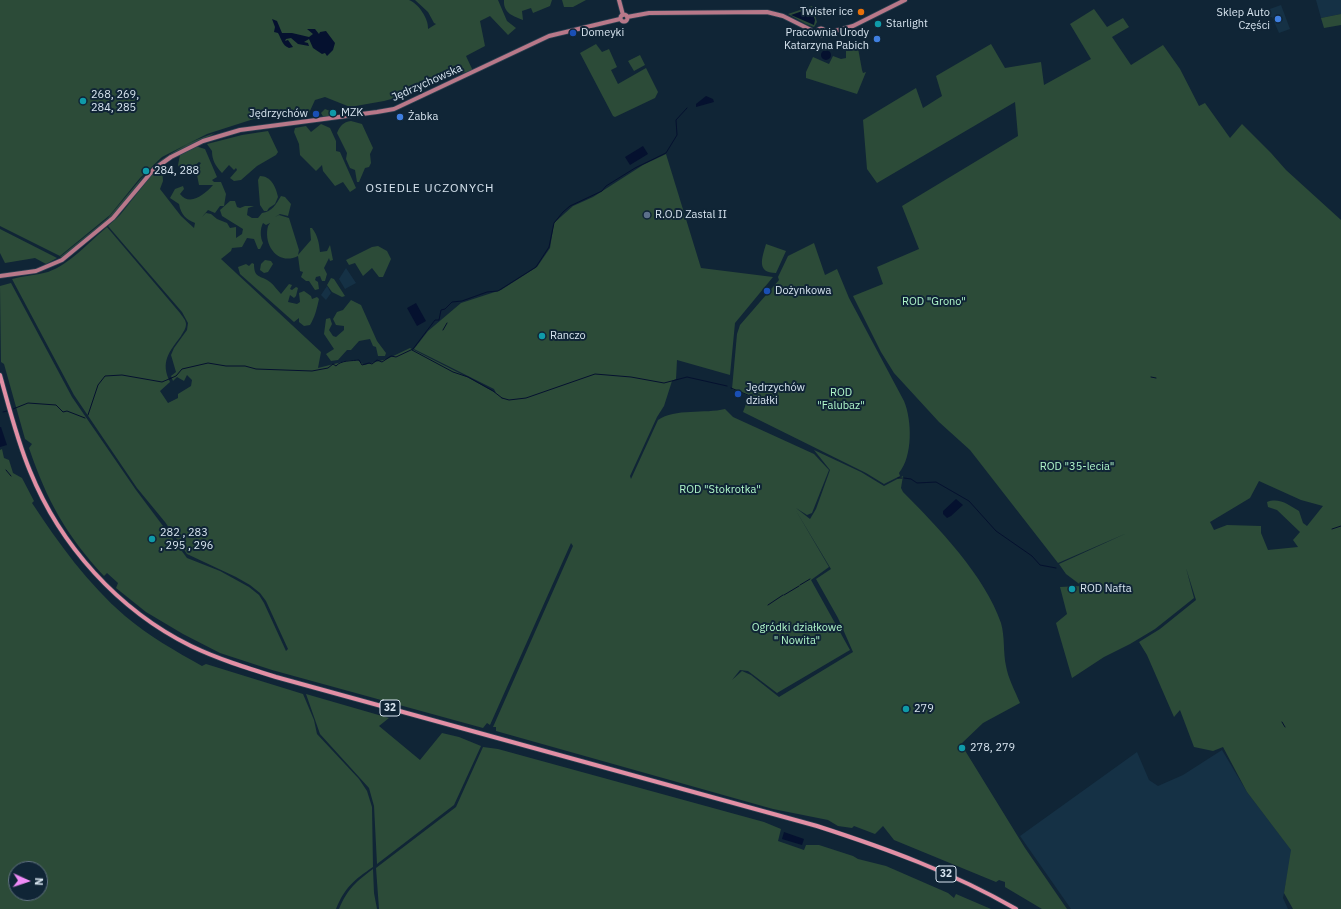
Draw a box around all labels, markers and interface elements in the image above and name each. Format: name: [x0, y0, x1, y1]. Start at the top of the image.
place label: Twister ice: [800, 5, 853, 19]
place label: Sklep Auto Części: [1217, 6, 1270, 32]
marker: Twister ice: [856, 7, 866, 17]
marker: Sklep Auto Części: [1273, 14, 1283, 24]
place label: Starlight: [886, 17, 928, 31]
marker: Starlight: [873, 19, 883, 29]
place label: Domeyki: [581, 26, 624, 40]
place label: Pracownia Urody Katarzyna Pabich: [784, 26, 869, 52]
marker: Domeyki: [568, 28, 578, 38]
marker: Pracownia Urody Katarzyna Pabich: [872, 34, 882, 44]
street label: Jędrzychowska: [390, 62, 464, 104]
place label: 268, 269, 284, 285: [91, 88, 139, 114]
marker: 268, 269, 284, 285: [78, 96, 88, 106]
place label: MZK: [341, 106, 363, 120]
place label: Jędrzychów: [249, 107, 308, 121]
marker: MZK: [328, 108, 338, 118]
marker: Jędrzychów: [311, 109, 321, 119]
place label: Żabka: [408, 110, 438, 124]
marker: Żabka: [395, 112, 405, 122]
place label: 284, 288: [154, 164, 199, 178]
marker: 284, 288: [141, 166, 151, 176]
district label: OSIEDLE UCZONYCH: [365, 182, 495, 196]
place label: R.O.D Zastal II: [655, 208, 727, 222]
marker: R.O.D Zastal II: [642, 210, 652, 220]
place label: Dożynkowa: [775, 284, 831, 298]
marker: Dożynkowa: [762, 286, 772, 296]
park label: ROD "Grono": [902, 295, 966, 309]
place label: Ranczo: [550, 329, 586, 343]
marker: Ranczo: [537, 331, 547, 341]
place label: Jędrzychów działki: [746, 381, 805, 407]
park label: ROD "Falubaz": [817, 386, 865, 412]
marker: Jędrzychów działki: [733, 389, 743, 399]
park label: ROD "35-lecia": [1040, 460, 1114, 474]
park label: ROD "Stokrotka": [679, 483, 761, 497]
place label: 282 , 283 , 295 , 296: [160, 526, 213, 552]
marker: 282 , 283 , 295 , 296: [147, 534, 157, 544]
place label: ROD Nafta: [1080, 582, 1132, 596]
marker: ROD Nafta: [1067, 584, 1077, 594]
park label: Ogródki działkowe " Nowita": [752, 621, 842, 647]
road number: 32: [380, 700, 400, 716]
place label: 279: [914, 702, 934, 716]
marker: 279: [901, 704, 911, 714]
place label: 278, 279: [970, 741, 1015, 755]
marker: 278, 279: [957, 743, 967, 753]
north arrow: [8, 861, 48, 901]
road number: 32: [936, 866, 956, 882]
text: N: [32, 877, 46, 886]

